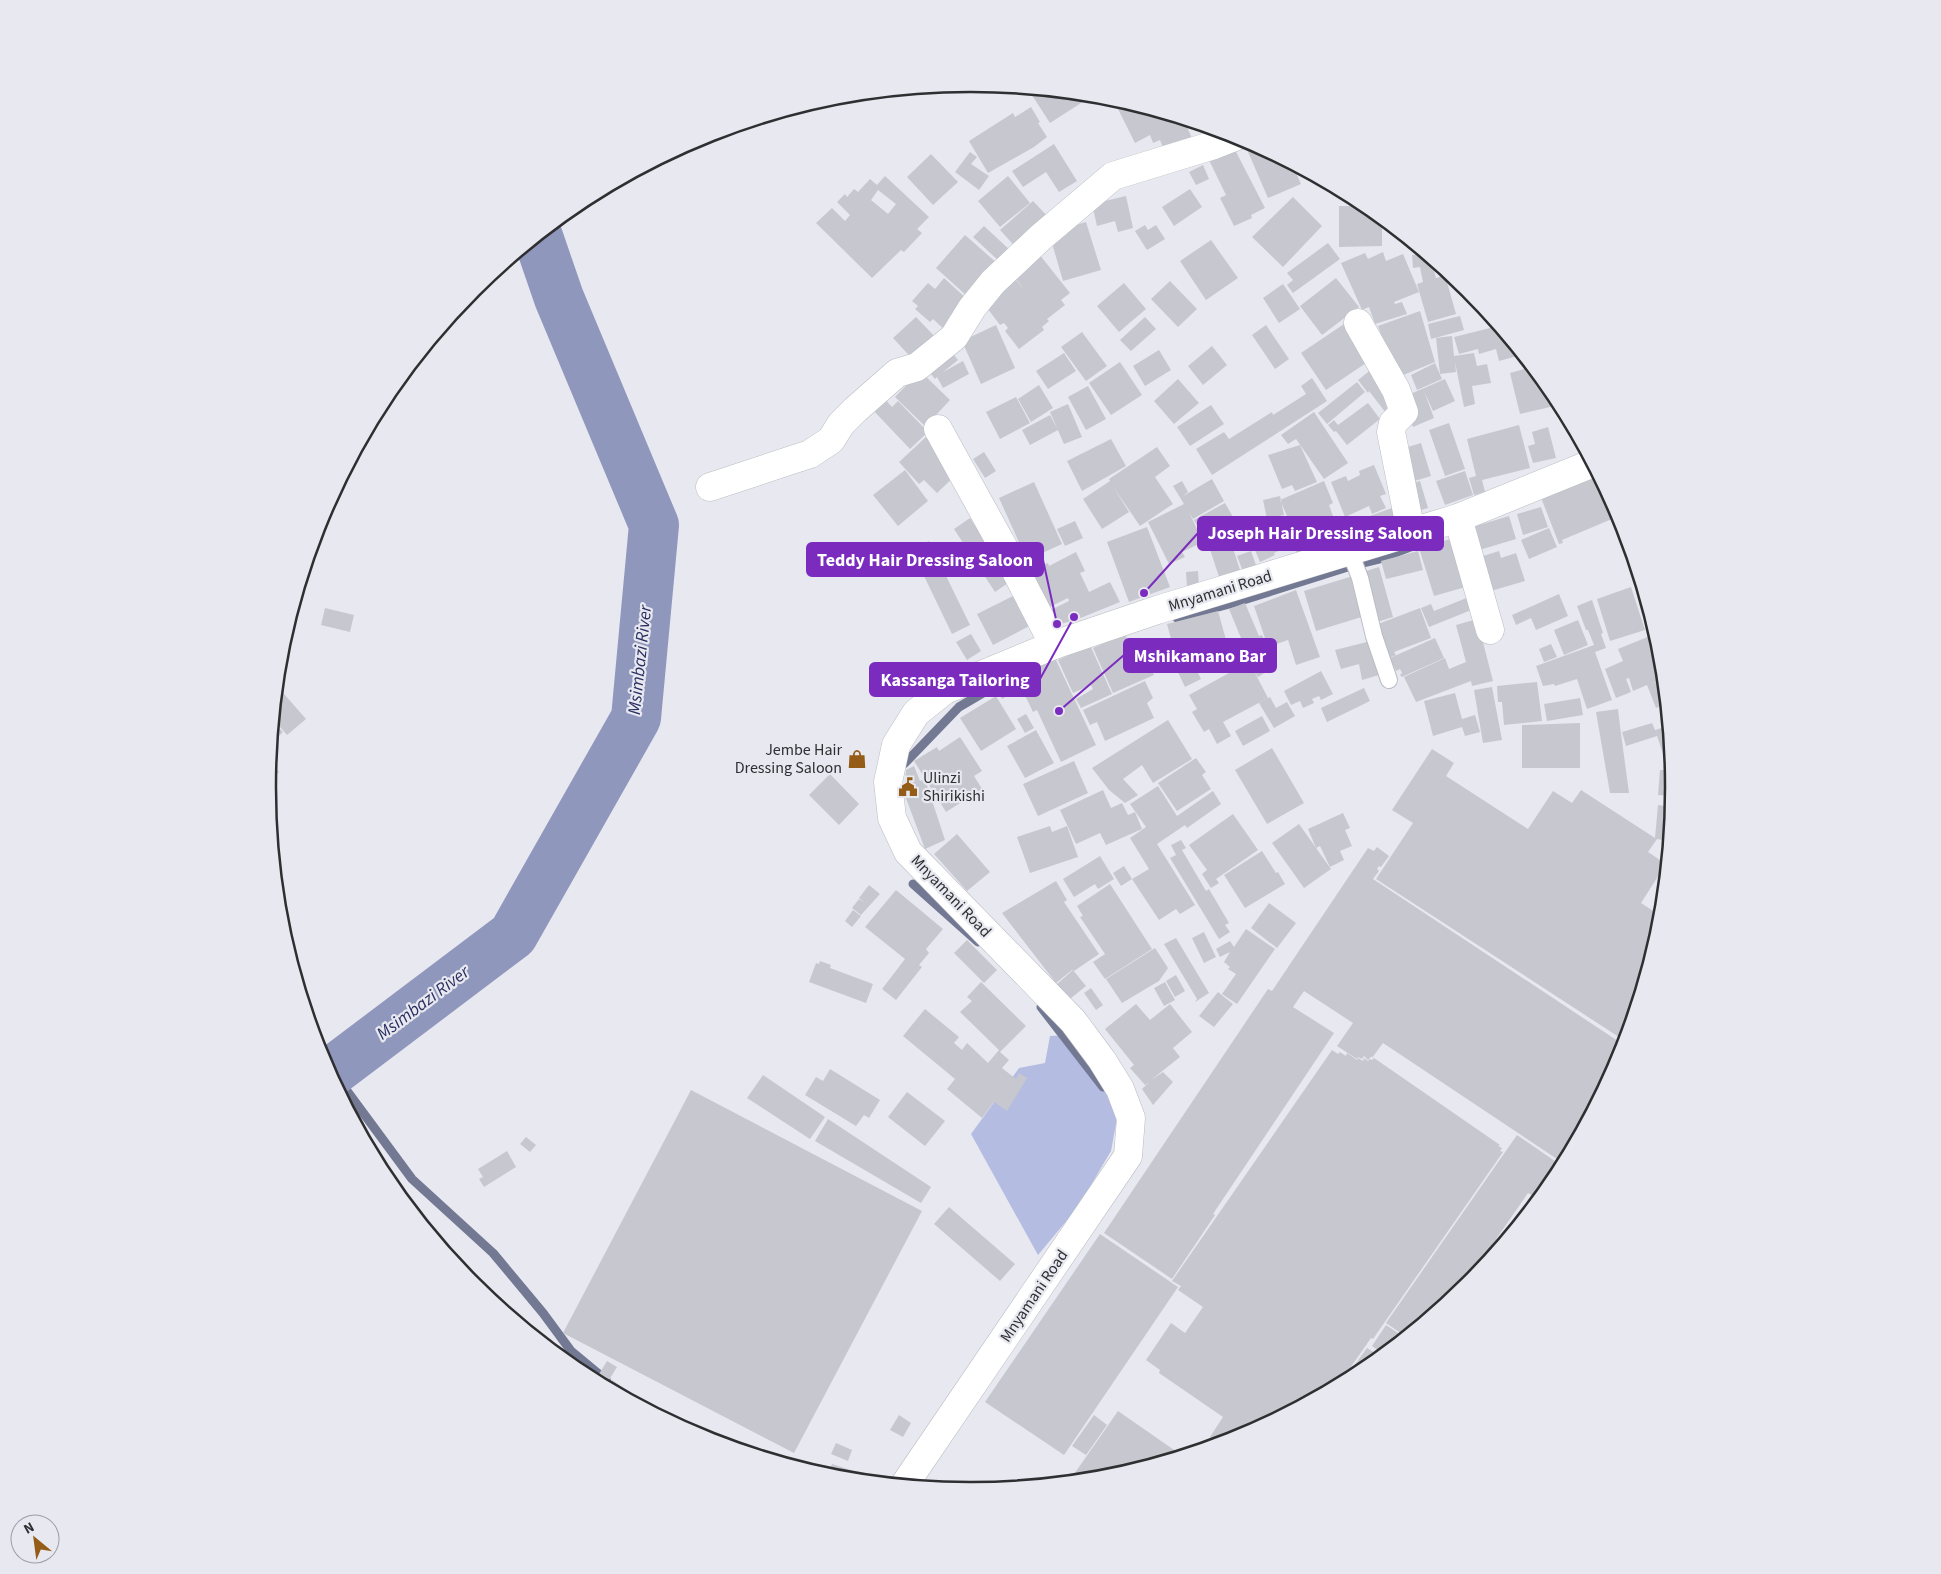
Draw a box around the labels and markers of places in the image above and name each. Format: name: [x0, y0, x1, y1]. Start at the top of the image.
callout: Joseph Hair Dressing Saloon: [1198, 517, 1443, 550]
callout: Teddy Hair Dressing Saloon: [807, 543, 1043, 576]
callout: Mshikamano Bar: [1124, 639, 1276, 672]
callout: Kassanga Tailoring: [870, 663, 1040, 696]
place label: Jembe Hair Dressing Saloon: [735, 739, 842, 779]
shop icon: Jembe Hair Dressing Saloon: [846, 748, 868, 770]
place label: Ulinzi Shirikishi: [923, 767, 985, 807]
public building icon: Ulinzi Shirikishi: [897, 776, 919, 798]

